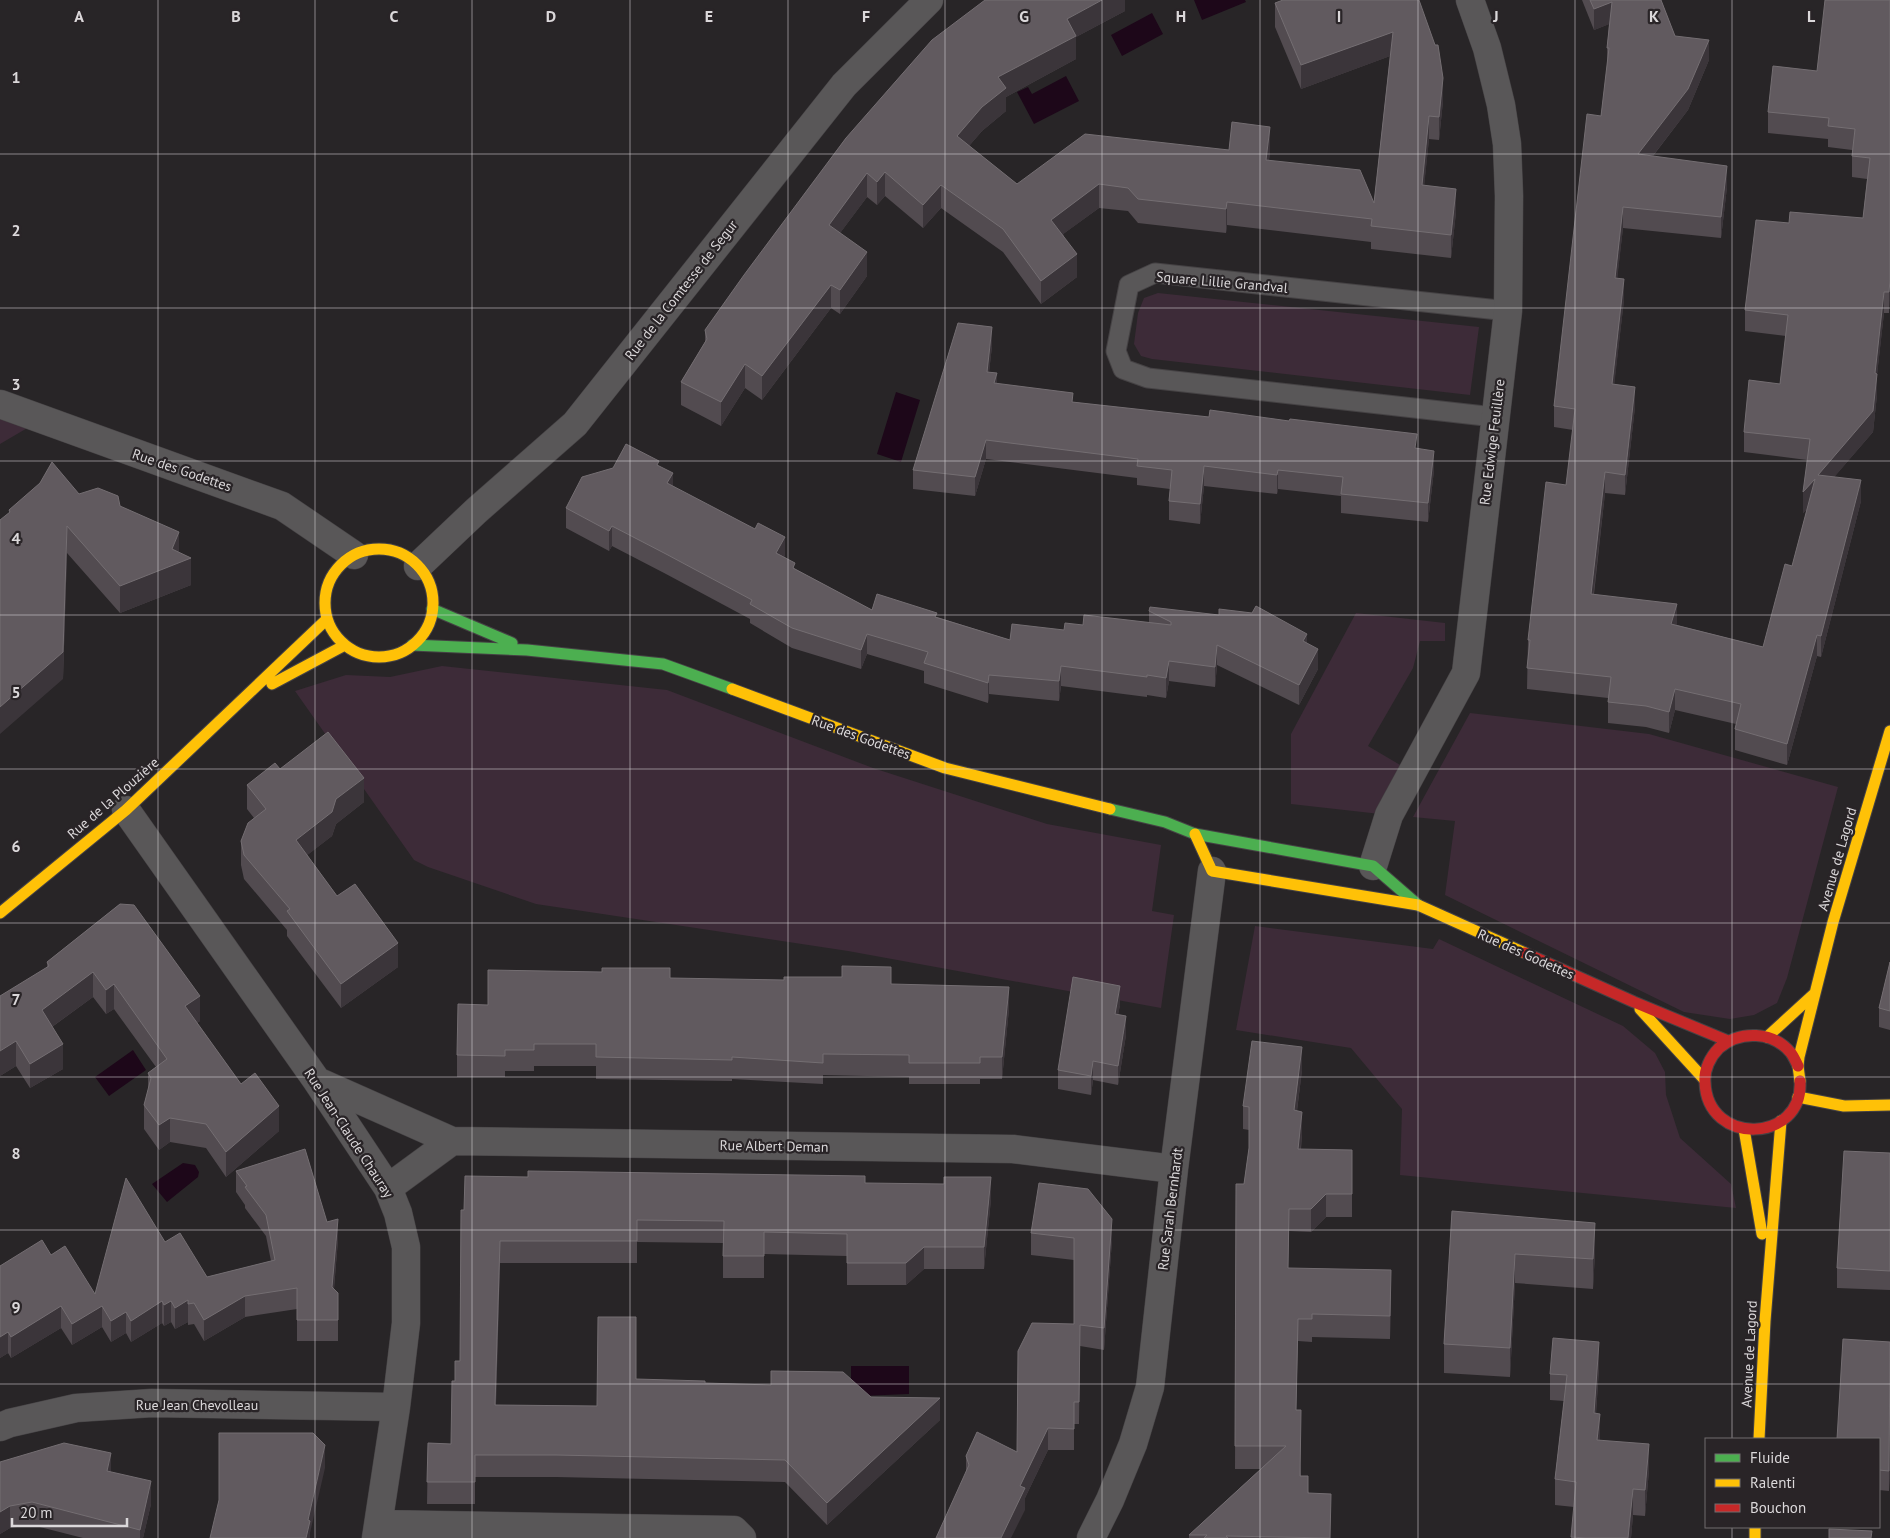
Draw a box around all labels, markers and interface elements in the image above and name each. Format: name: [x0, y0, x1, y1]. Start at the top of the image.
text: A: [74, 6, 84, 26]
text: B: [231, 6, 241, 26]
text: C: [390, 6, 399, 26]
text: D: [546, 6, 556, 26]
text: E: [705, 6, 713, 26]
text: F: [862, 6, 870, 26]
text: G: [1019, 6, 1029, 26]
text: H: [1176, 6, 1186, 26]
text: I: [1337, 6, 1341, 26]
text: J: [1492, 6, 1499, 26]
text: K: [1649, 6, 1659, 26]
text: L: [1807, 6, 1816, 26]
text: 1: [11, 67, 21, 87]
street label: Rue de la Comtesse de Segur: [621, 216, 742, 364]
text: 2: [11, 220, 21, 240]
street label: Square Lillie Grandval: [1155, 267, 1289, 297]
text: 3: [11, 374, 21, 394]
street label: Rue Edwige Feuillère: [1475, 378, 1509, 506]
street label: Rue des Godettes: [130, 445, 234, 495]
text: 4: [11, 528, 21, 548]
text: 5: [11, 682, 21, 702]
street label: Rue des Godettes: [809, 711, 913, 763]
street label: Rue de la Plouzière: [63, 753, 163, 843]
street label: Avenue de Lagord: [1814, 805, 1860, 913]
text: 6: [11, 836, 21, 856]
street label: Rue des Godettes: [1475, 925, 1577, 983]
text: 7: [11, 989, 21, 1009]
street label: Rue Jean-Claude Chauray: [300, 1065, 398, 1202]
street label: Rue Albert Deman: [719, 1136, 829, 1156]
text: 8: [11, 1143, 21, 1163]
street label: Rue Sarah Bernhardt: [1154, 1146, 1186, 1271]
text: 9: [11, 1297, 21, 1317]
street label: Avenue de Lagord: [1737, 1300, 1761, 1408]
street label: Rue Jean Chevolleau: [136, 1396, 258, 1414]
legend: [1705, 1438, 1880, 1528]
text: Fluide: [1750, 1448, 1790, 1467]
text: Ralenti: [1750, 1473, 1796, 1492]
scale bar: [12, 1496, 128, 1528]
text: Bouchon: [1750, 1498, 1806, 1517]
text: 20 m: [20, 1503, 53, 1522]

